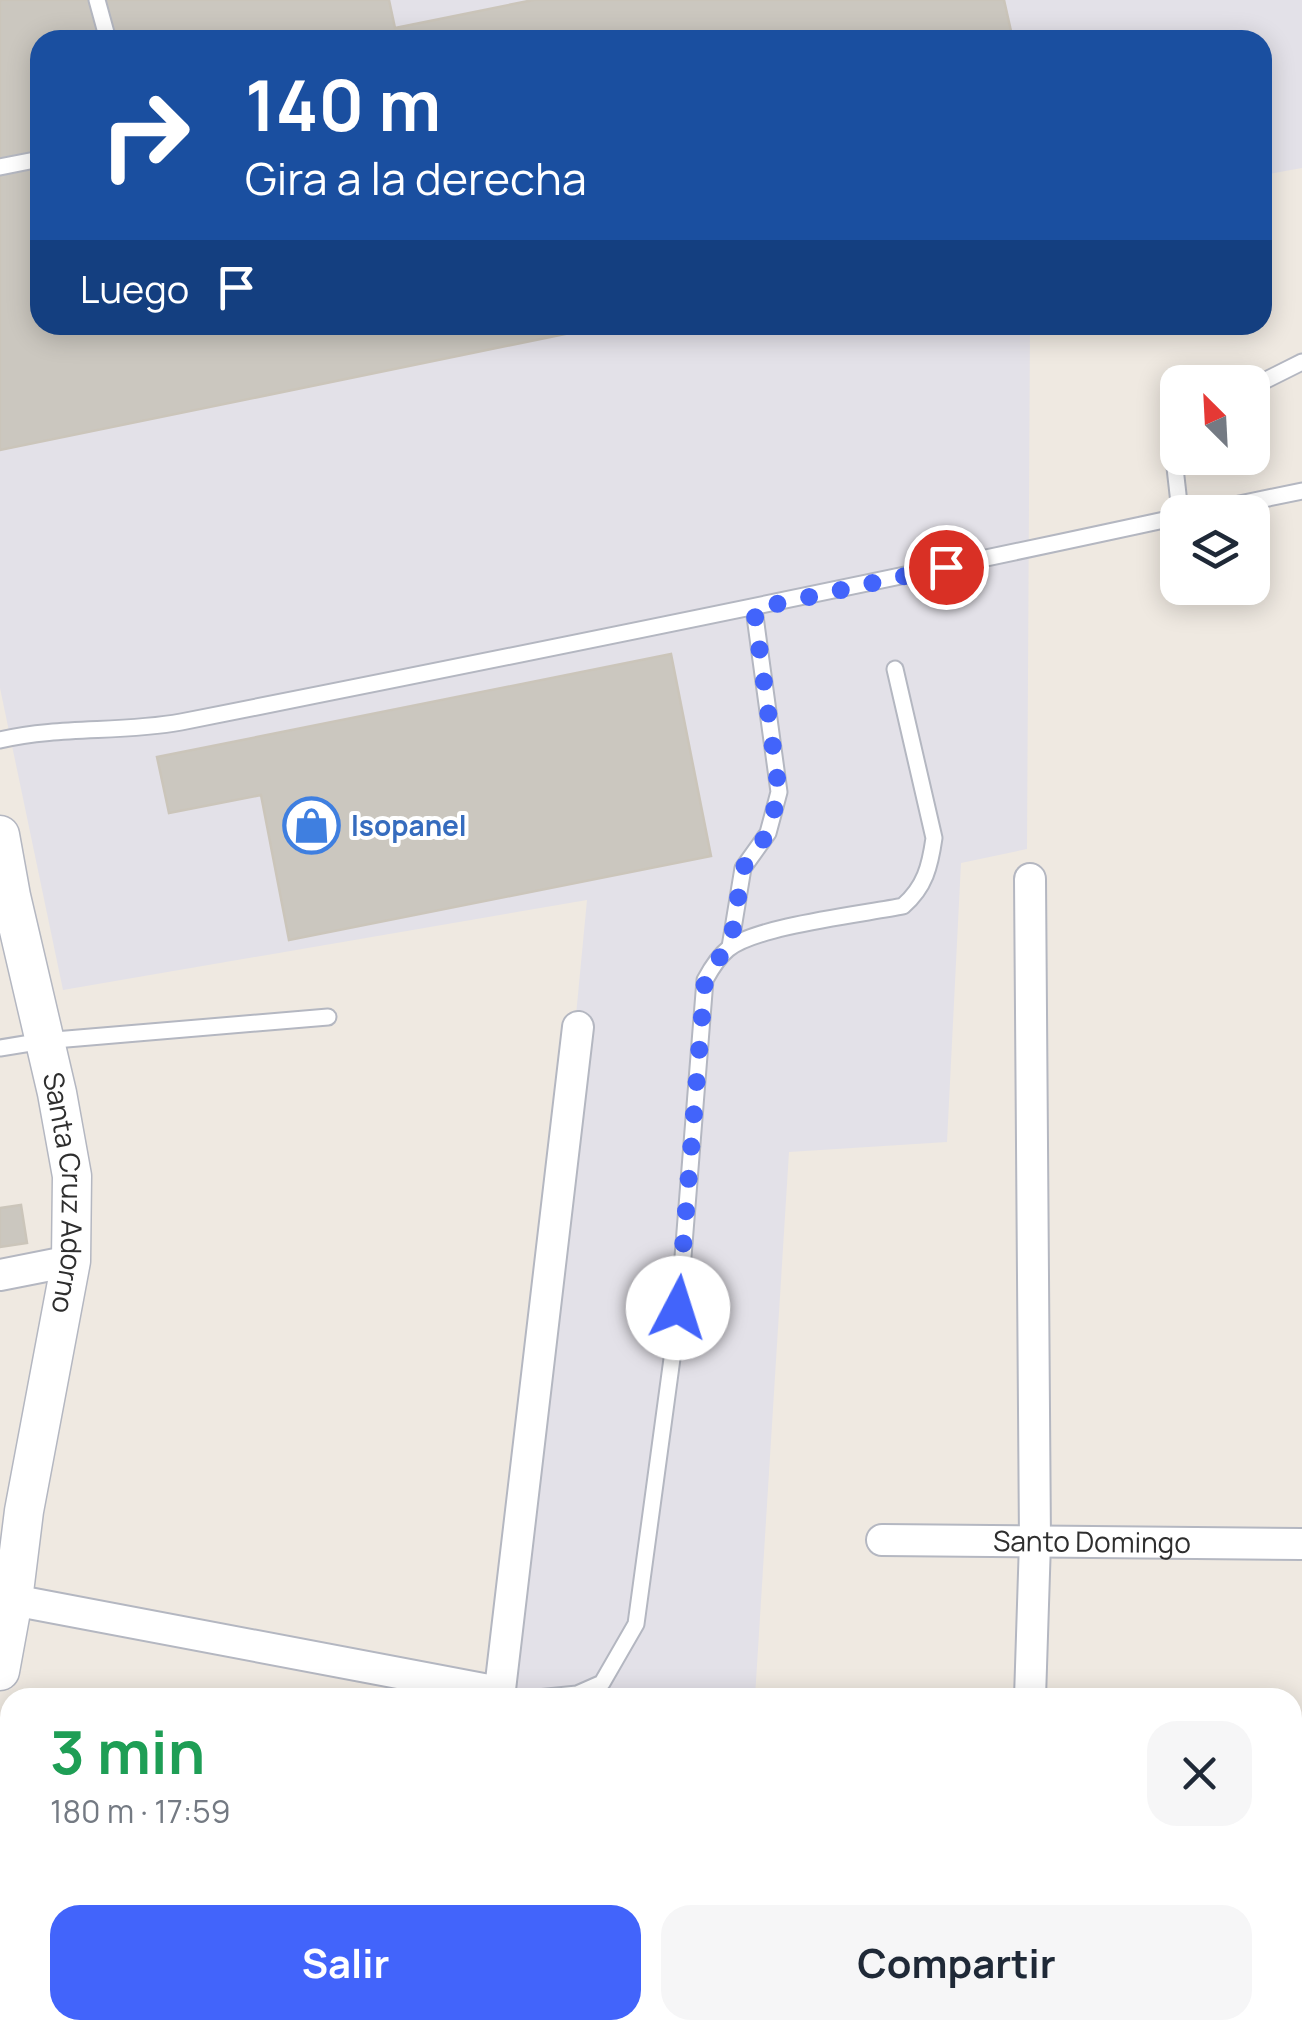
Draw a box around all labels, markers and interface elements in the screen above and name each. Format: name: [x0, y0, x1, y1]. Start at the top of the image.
text: 140 m: [245, 56, 441, 152]
icon: right: [80, 70, 210, 200]
text: Gira a la derecha: [245, 147, 587, 209]
icon: arrive: [209, 260, 264, 315]
text: Luego: [80, 262, 189, 314]
north arrow: [1160, 365, 1270, 475]
map controls: [1160, 365, 1270, 605]
button: layers: [1160, 495, 1270, 605]
pin: [904, 525, 989, 610]
icon: arrive: [919, 540, 974, 595]
shop icon: Isopanel: [282, 796, 342, 856]
place label: Isopanel: [351, 806, 467, 844]
street label: Santa Cruz Adorno: [35, 1068, 92, 1317]
position arrow: [626, 1256, 730, 1360]
street label: Santo Domingo: [993, 1521, 1191, 1561]
text: 3 min: [50, 1710, 205, 1792]
button: close: [1147, 1721, 1252, 1826]
text: 180 m · 17:59: [50, 1789, 231, 1833]
button: Salir: [50, 1905, 641, 2020]
button: Compartir: [661, 1905, 1252, 2020]

